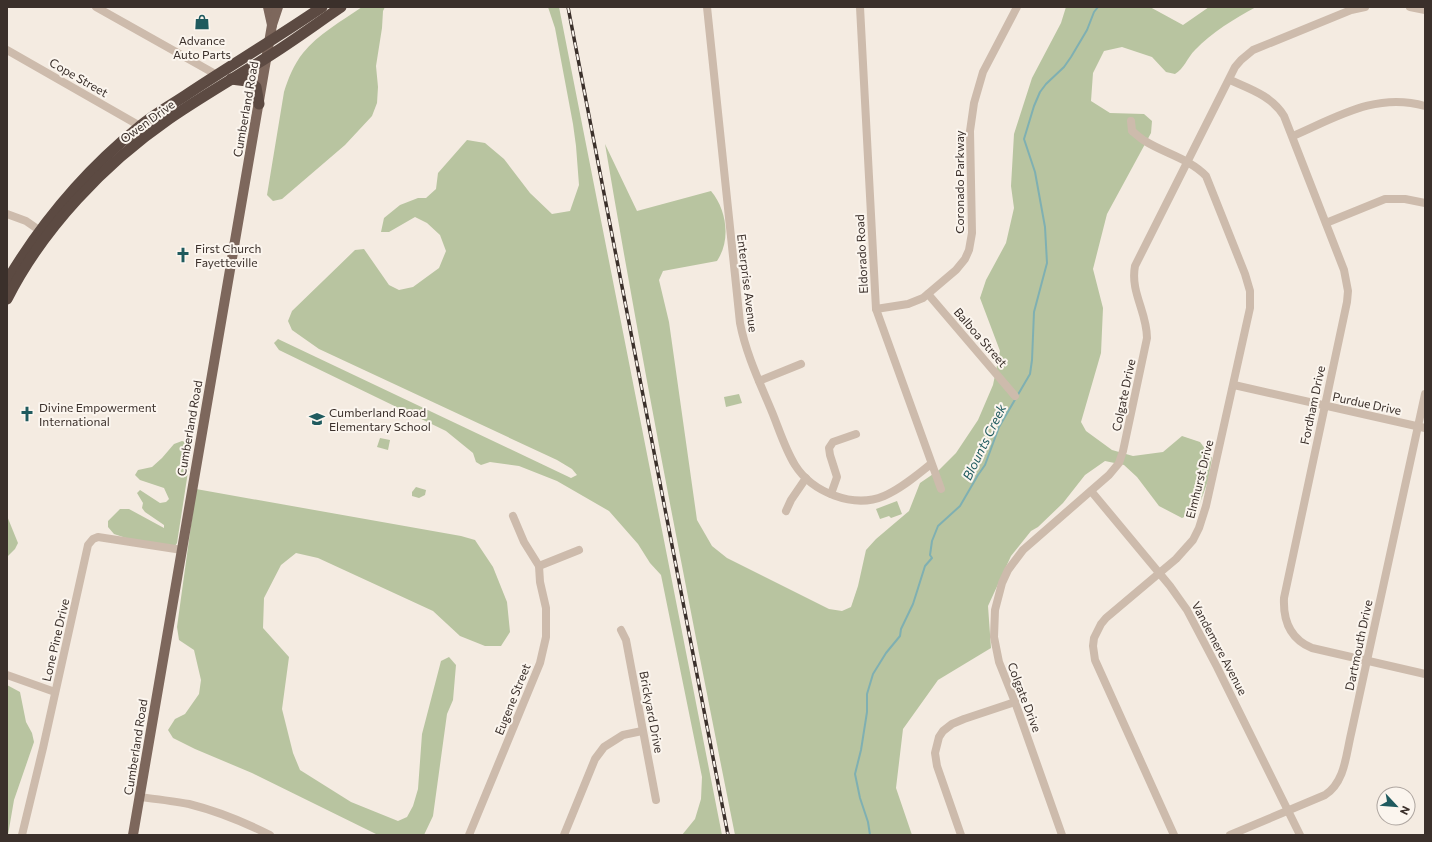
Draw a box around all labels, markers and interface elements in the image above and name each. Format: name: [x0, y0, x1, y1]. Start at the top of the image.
shop icon: Advance Auto Parts: [193, 13, 211, 31]
place label: Advance Auto Parts: [173, 33, 231, 61]
street label: Cope Street: [47, 55, 111, 99]
street label: Cumberland Road: [230, 60, 260, 158]
street label: Owen Drive: [117, 97, 177, 145]
street label: Coronado Parkway: [952, 130, 966, 234]
street label: Eldorado Road: [852, 214, 870, 294]
street label: Enterprise Avenue: [735, 233, 761, 333]
place label: First Church Fayetteville: [195, 241, 261, 269]
church icon: First Church Fayetteville: [174, 246, 192, 264]
street label: Balboa Street: [951, 305, 1011, 370]
street label: Colgate Drive: [1109, 358, 1137, 432]
street label: Fordham Drive: [1297, 364, 1327, 446]
street label: Cumberland Road: [174, 379, 204, 477]
street label: Purdue Drive: [1331, 389, 1403, 417]
place label: Divine Empowerment International: [39, 400, 157, 428]
water label: Blounts Creek: [959, 401, 1010, 483]
church icon: Divine Empowerment International: [18, 405, 36, 423]
place label: Cumberland Road Elementary School: [329, 405, 431, 433]
school or university icon: Cumberland Road Elementary School: [308, 410, 326, 428]
street label: Elmhurst Drive: [1182, 438, 1216, 520]
street label: Lone Pine Drive: [39, 597, 71, 683]
street label: Dartmouth Drive: [1342, 598, 1374, 692]
street label: Vandemere Avenue: [1189, 599, 1251, 697]
street label: Colgate Drive: [1005, 660, 1045, 734]
street label: Eugene Street: [491, 661, 533, 737]
street label: Brickyard Drive: [637, 670, 667, 754]
street label: Cumberland Road: [120, 698, 150, 796]
north arrow: [1376, 786, 1416, 826]
text: N: [1398, 804, 1413, 817]

